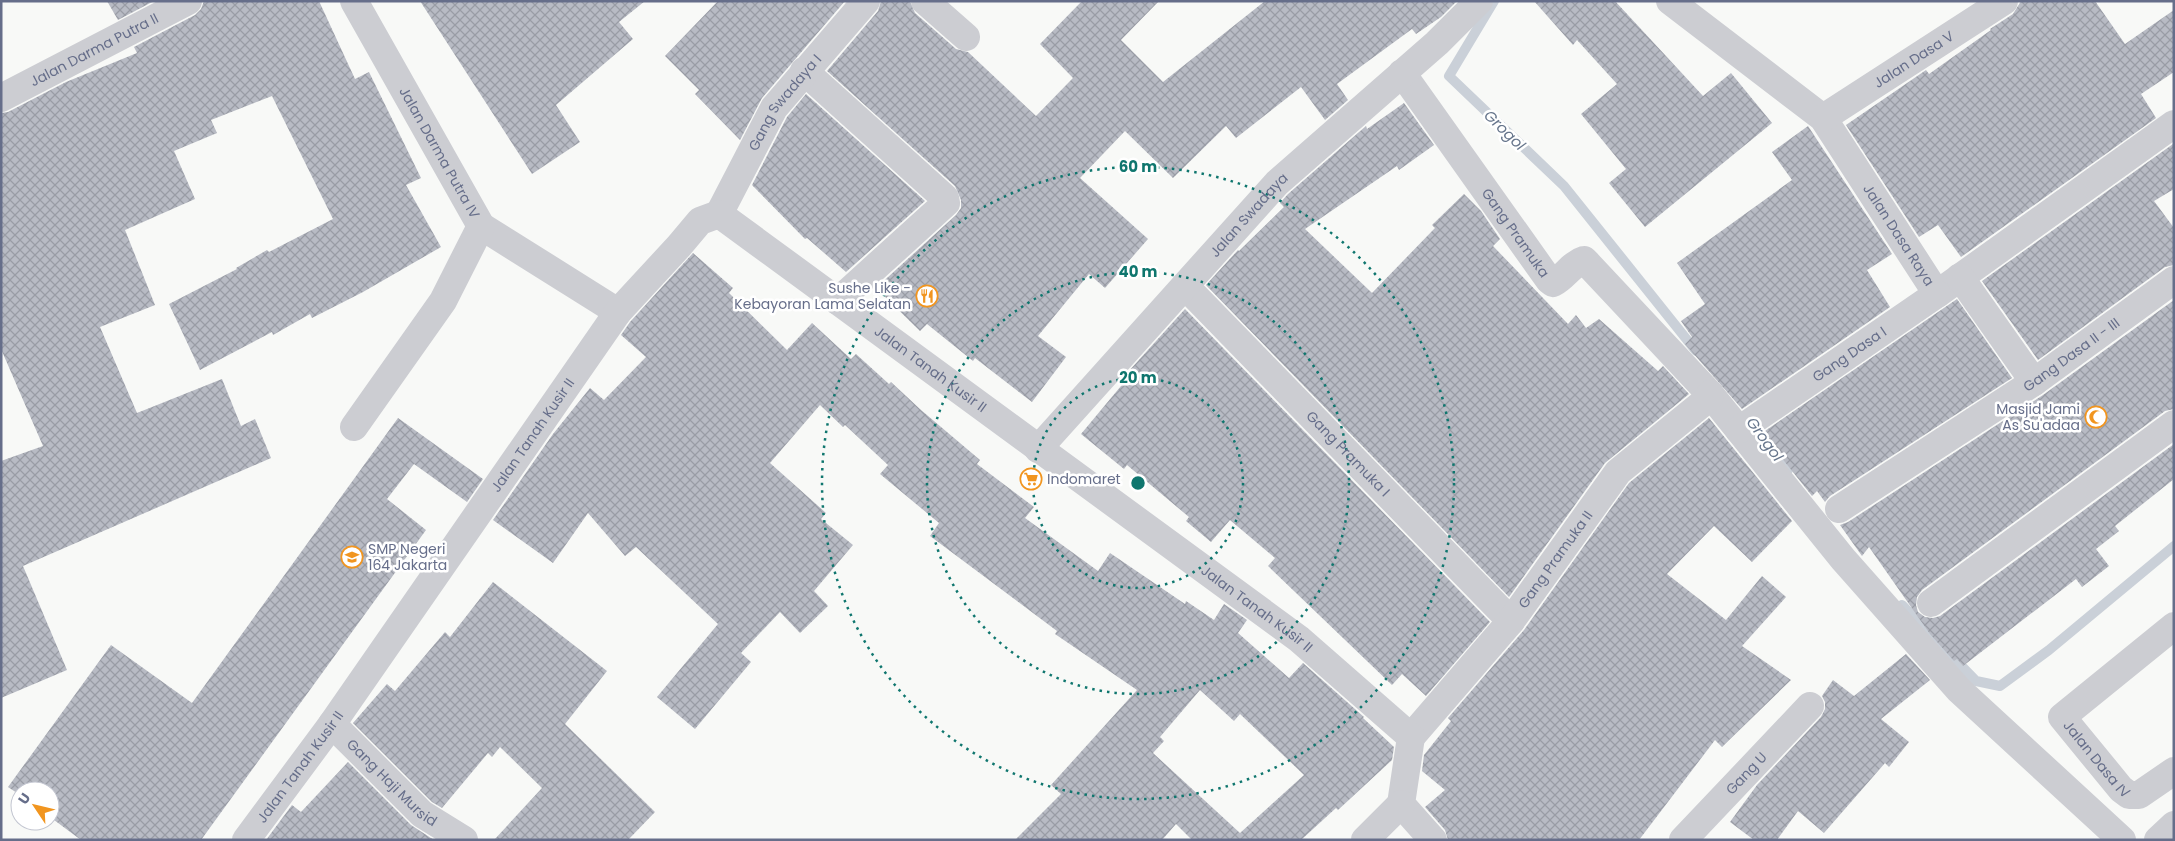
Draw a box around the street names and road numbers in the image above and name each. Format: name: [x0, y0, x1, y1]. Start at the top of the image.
street label: Jalan Darma Putra II: [26, 8, 162, 91]
street label: Jalan Dasa V: [1870, 26, 1958, 93]
street label: Gang Swadaya I: [743, 50, 826, 154]
street label: Jalan Darma Putra IV: [394, 83, 485, 222]
street label: Jalan Swadaya: [1205, 168, 1292, 262]
street label: Jalan Dasa Raya: [1858, 180, 1939, 290]
street label: Gang Pramuka: [1477, 184, 1554, 282]
street label: Gang Dasa II - III: [2019, 313, 2124, 396]
street label: Jalan Tanah Kusir II: [870, 321, 991, 417]
street label: Gang Dasa I: [1808, 322, 1891, 387]
street label: Jalan Tanah Kusir II: [486, 374, 579, 496]
street label: Gang Pramuka I: [1302, 406, 1395, 501]
street label: Gang Pramuka II: [1513, 506, 1597, 612]
street label: Jalan Tanah Kusir II: [1197, 561, 1317, 657]
street label: Jalan Tanah Kusir II: [252, 707, 348, 827]
street label: Jalan Dasa IV: [2059, 716, 2135, 803]
street label: Gang Haji Mursid: [342, 734, 441, 831]
street label: Gang U: [1721, 747, 1771, 799]

